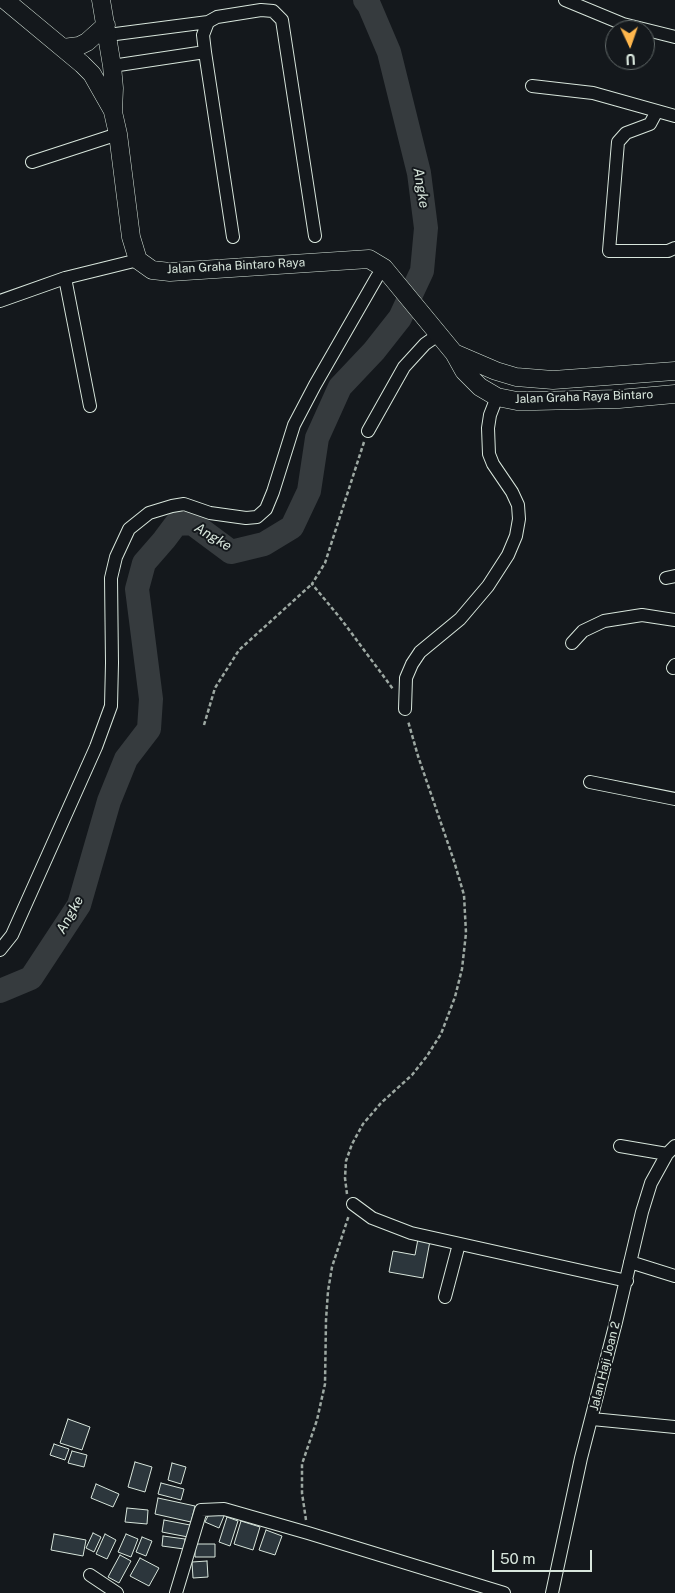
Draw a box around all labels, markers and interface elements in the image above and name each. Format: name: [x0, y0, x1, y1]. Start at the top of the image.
north arrow: [605, 20, 655, 70]
text: U: [625, 51, 636, 67]
water label: Angke: [410, 167, 432, 209]
street label: Jalan Graha Bintaro Raya: [167, 255, 305, 277]
street label: Jalan Graha Raya Bintaro: [515, 387, 653, 407]
water label: Angke: [191, 519, 235, 555]
water label: Angke: [53, 893, 87, 937]
street label: Jalan Haji Joan 2: [587, 1320, 623, 1412]
scale bar: [495, 1540, 595, 1572]
text: 50 m: [500, 1550, 535, 1567]

